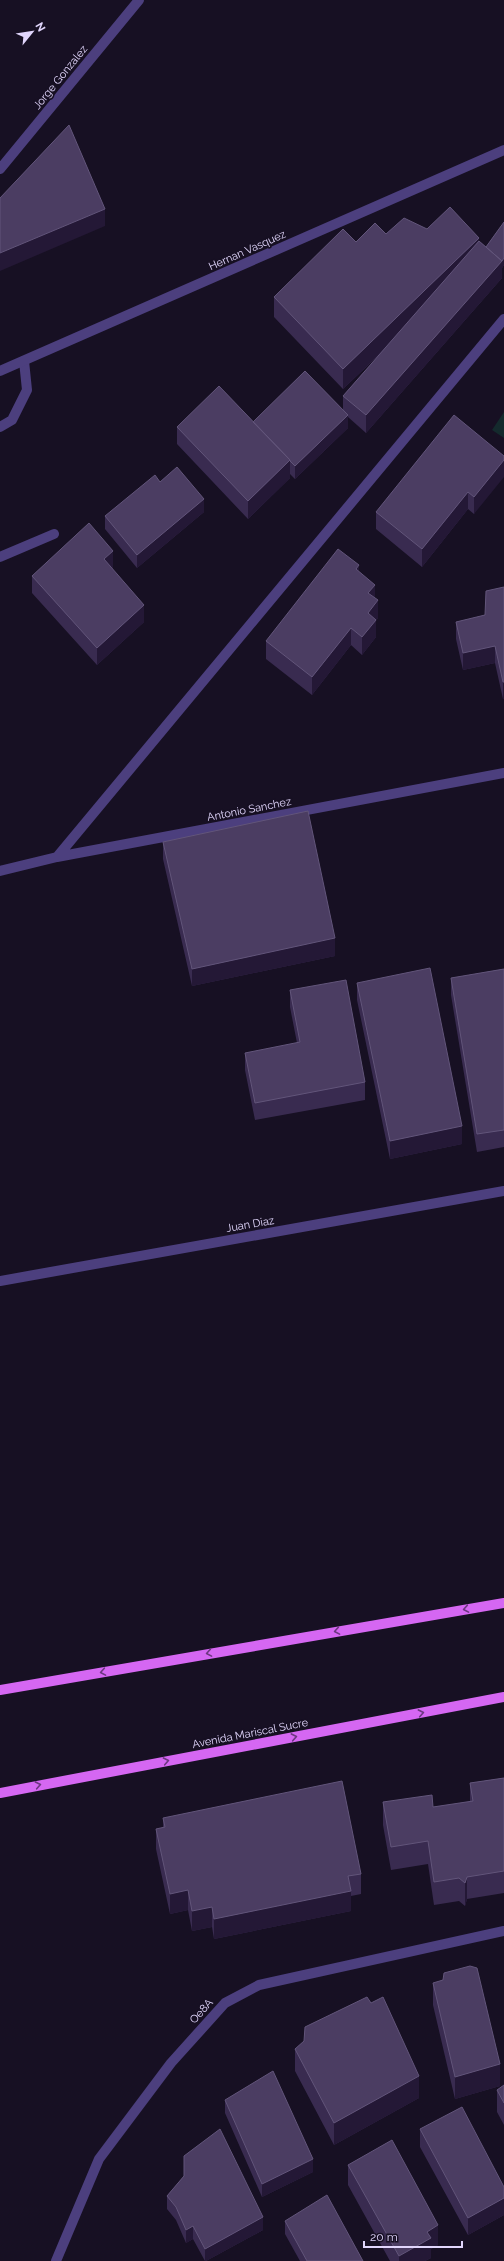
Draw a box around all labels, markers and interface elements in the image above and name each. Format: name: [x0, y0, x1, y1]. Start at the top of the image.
north arrow: [12, 12, 52, 52]
text: N: [32, 20, 48, 34]
street label: Jorge Gonzalez: [31, 42, 91, 112]
street label: Hernan Vasquez: [207, 227, 288, 273]
street label: Antonio Sanchez: [206, 795, 293, 824]
street label: Juan Diaz: [225, 1214, 276, 1235]
one-way arrow: [462, 1604, 469, 1613]
one-way arrow: [334, 1626, 341, 1635]
one-way arrow: [206, 1648, 212, 1657]
one-way arrow: [100, 1667, 106, 1675]
one-way arrow: [418, 1709, 425, 1717]
street label: Avenida Mariscal Sucre: [191, 1716, 310, 1751]
one-way arrow: [291, 1733, 297, 1742]
one-way arrow: [163, 1757, 169, 1766]
one-way arrow: [35, 1782, 41, 1790]
street label: Oe8A: [187, 1996, 216, 2026]
scale bar: [364, 2223, 462, 2249]
text: 20 m: [370, 2230, 398, 2244]

